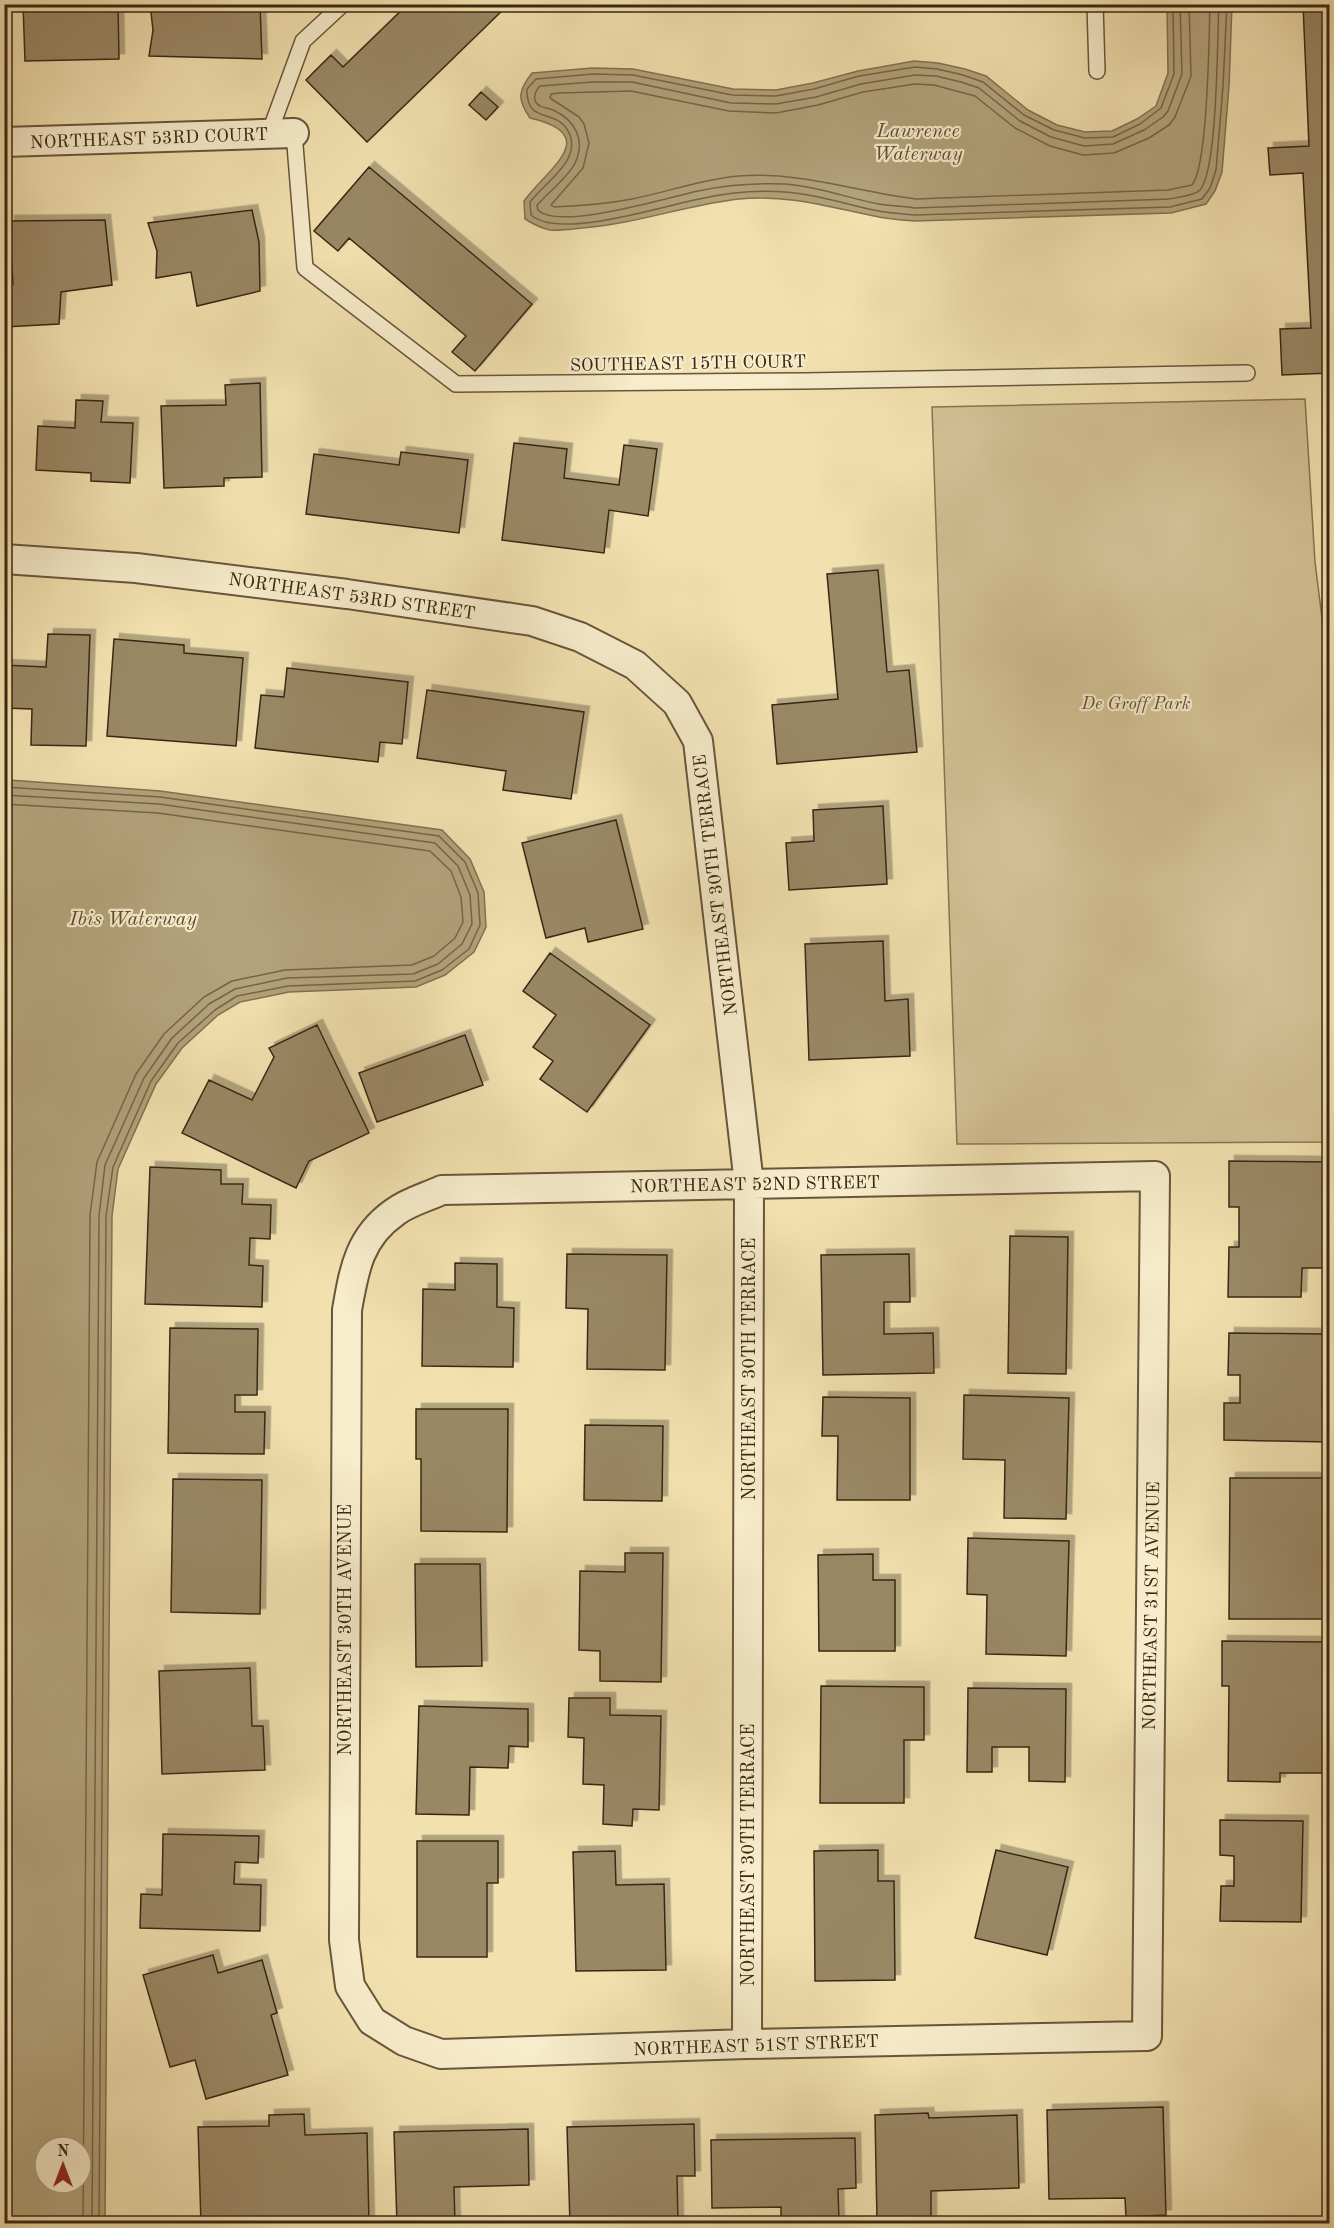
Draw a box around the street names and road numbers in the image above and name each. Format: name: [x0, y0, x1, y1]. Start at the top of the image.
street label: NORTHEAST 53RD COURT: [30, 126, 268, 152]
street label: SOUTHEAST 15TH COURT: [570, 353, 806, 375]
street label: NORTHEAST 53RD STREET: [227, 571, 476, 623]
street label: NORTHEAST 30TH TERRACE: [691, 753, 741, 1016]
street label: NORTHEAST 52ND STREET: [630, 1174, 880, 1196]
street label: NORTHEAST 30TH TERRACE: [741, 1238, 759, 1500]
street label: NORTHEAST 31ST AVENUE: [1141, 1481, 1163, 1731]
street label: NORTHEAST 30TH AVENUE: [337, 1504, 355, 1756]
street label: NORTHEAST 30TH TERRACE: [740, 1724, 758, 1986]
street label: NORTHEAST 51ST STREET: [633, 2033, 879, 2059]

